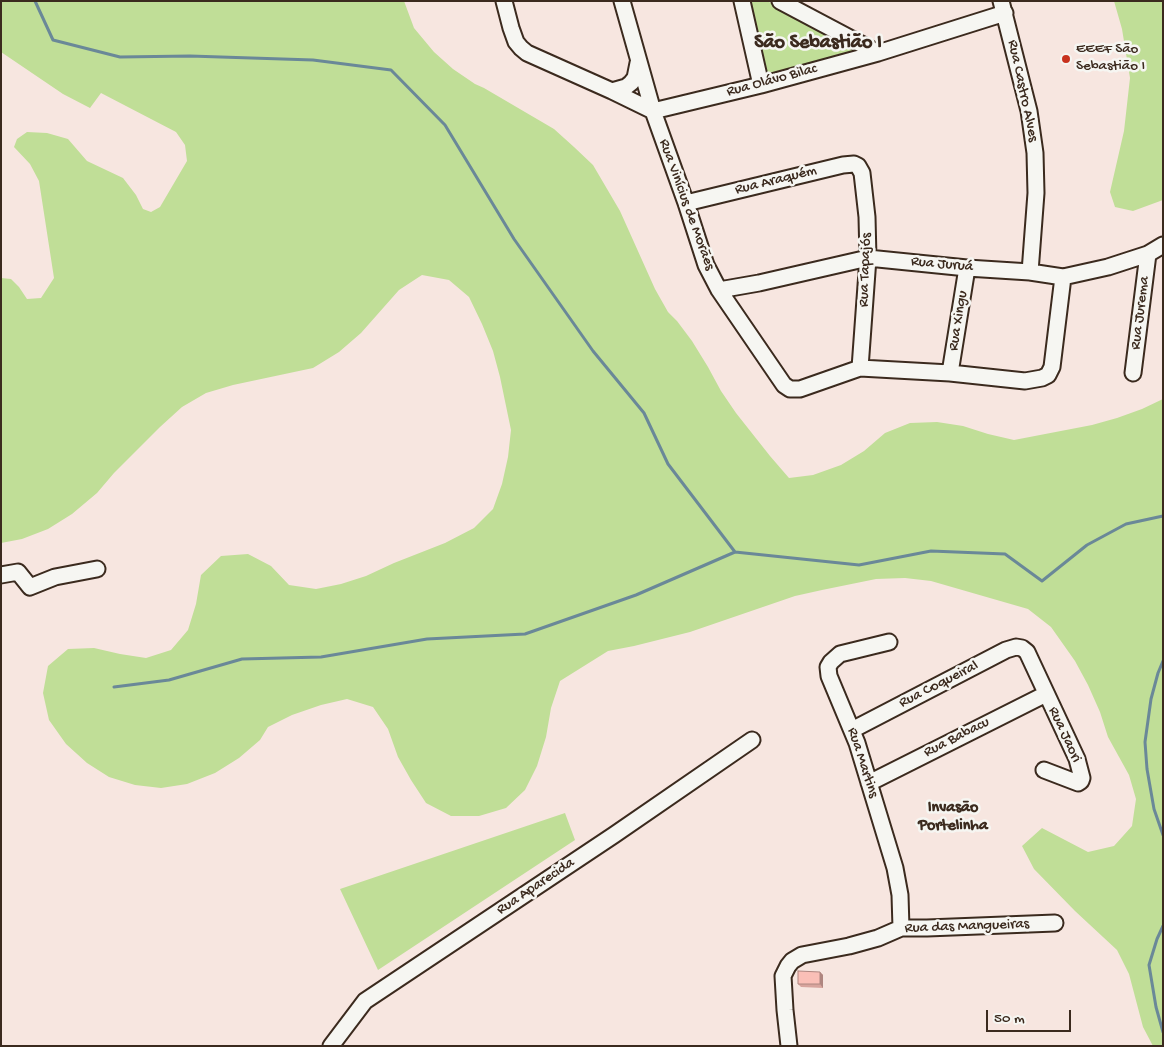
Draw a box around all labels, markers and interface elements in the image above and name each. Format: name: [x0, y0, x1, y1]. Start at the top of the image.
district label: São Sebastião I: [754, 32, 882, 56]
street label: Rua Castro Alves: [1002, 38, 1042, 144]
place label: EEEF São Sebastião I: [1076, 41, 1145, 76]
marker: EEEF São Sebastião I: [1060, 53, 1072, 65]
street label: Rua Olávo Bilac: [725, 60, 819, 102]
street label: Rua Vinícius de Morães: [654, 137, 718, 273]
street label: Rua Araquém: [733, 162, 819, 200]
street label: Rua Tapajós: [856, 233, 876, 307]
street label: Rua Juruá: [910, 253, 974, 277]
street label: Rua Jurema: [1128, 275, 1154, 351]
street label: Rua Xingu: [945, 290, 973, 352]
street label: Rua Coqueiral: [896, 657, 982, 713]
street label: Rua Jaori: [1043, 704, 1085, 766]
street label: Rua Babacu: [921, 714, 993, 762]
street label: Rua Martins: [842, 726, 882, 800]
district label: Invasão Portelinha: [918, 799, 988, 837]
street label: Rua Aparecida: [494, 854, 578, 920]
street label: Rua das Mangueiras: [904, 916, 1030, 938]
scale bar: [989, 1000, 1074, 1032]
text: 50 m: [994, 1010, 1025, 1028]

